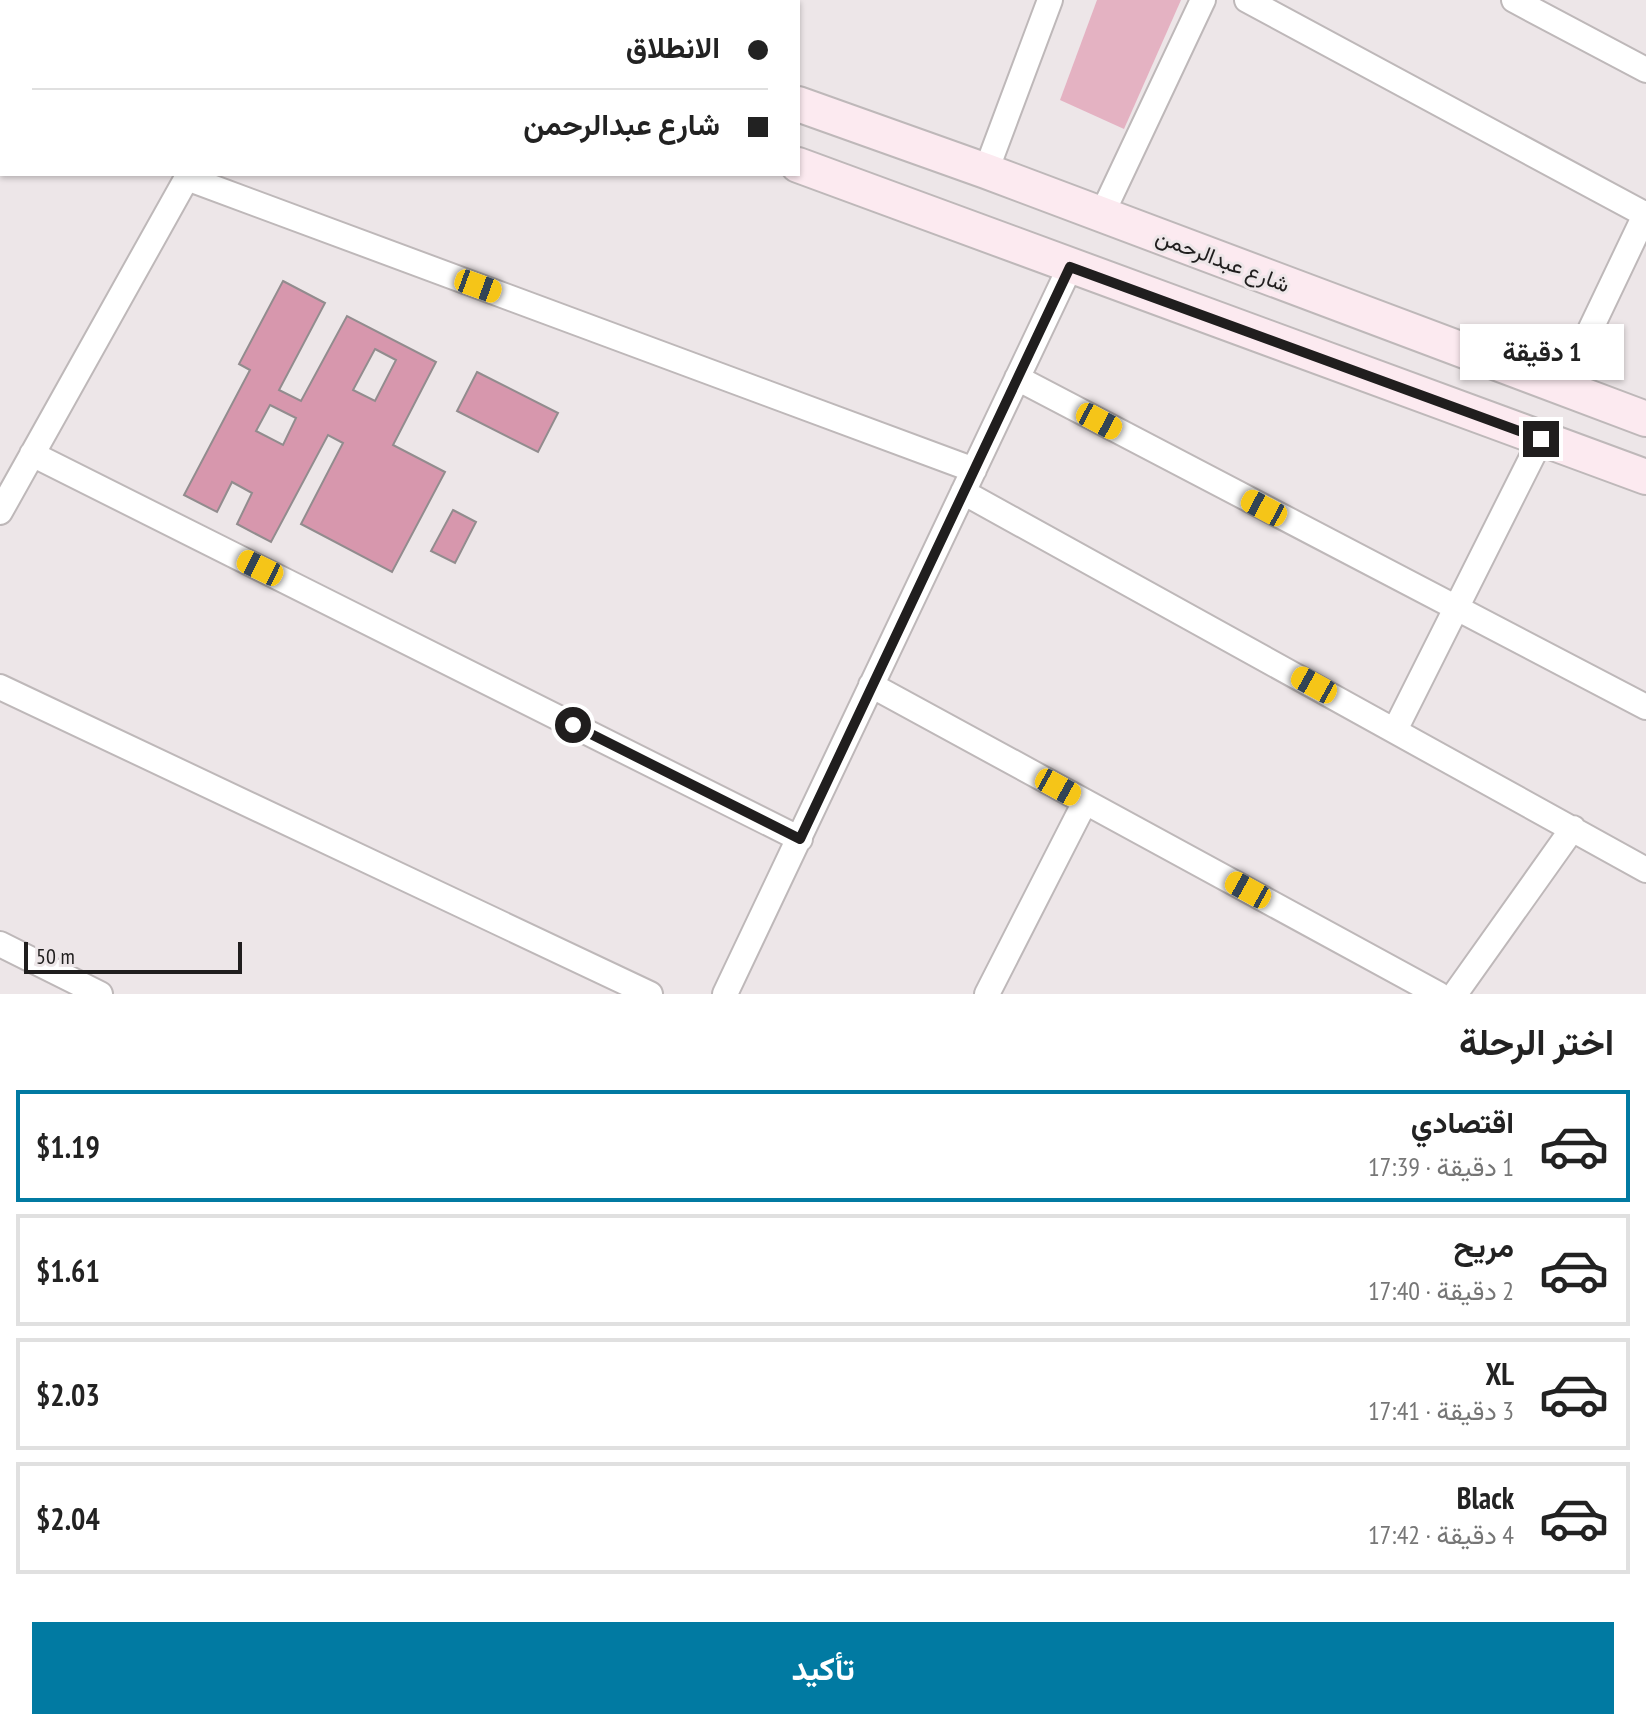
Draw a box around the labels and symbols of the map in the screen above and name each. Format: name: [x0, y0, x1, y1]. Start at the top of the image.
street label: شارع عبدالرحمن: [1152, 222, 1294, 299]
car: [451, 267, 505, 305]
callout: 1 دقيقة: [1459, 323, 1623, 379]
car: [1072, 399, 1126, 443]
route end: [1523, 421, 1559, 457]
car: [1237, 486, 1291, 530]
car: [233, 547, 287, 589]
car: [1287, 663, 1341, 707]
route start: [555, 707, 591, 743]
car: [1031, 765, 1085, 809]
car: [1221, 868, 1275, 912]
scale bar: [24, 938, 242, 974]

